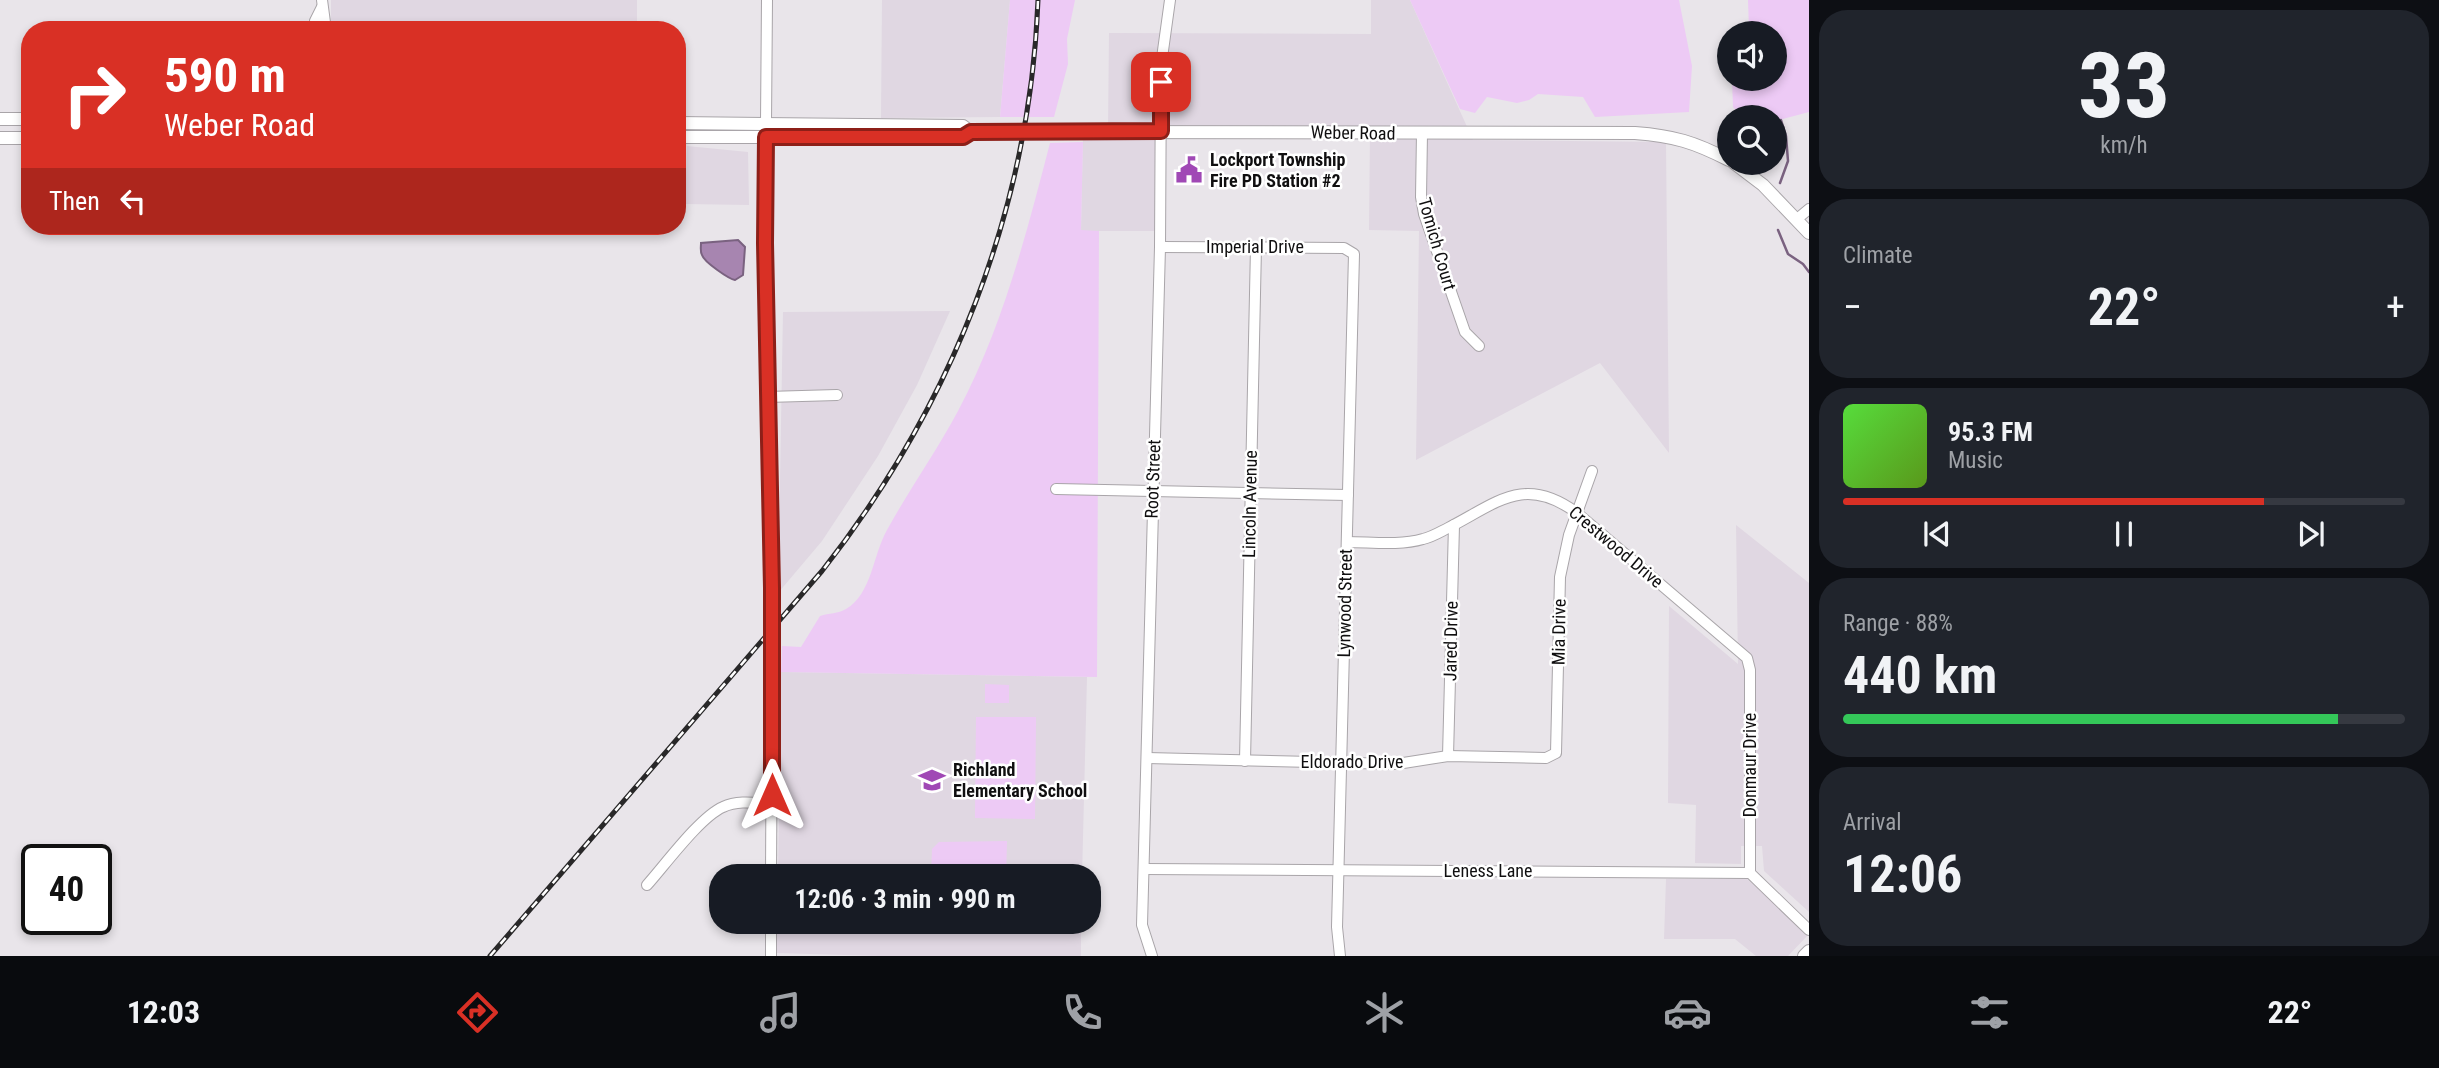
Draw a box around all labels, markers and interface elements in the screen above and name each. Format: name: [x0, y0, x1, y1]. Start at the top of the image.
map controls: [1717, 21, 1787, 175]
button: sound: [1717, 21, 1787, 91]
text: 33: [2078, 33, 2170, 139]
text: 590 m: [164, 47, 286, 104]
icon: right: [49, 49, 140, 140]
pin: [1131, 52, 1191, 112]
icon: arrive: [1142, 63, 1180, 101]
button: search: [1717, 105, 1787, 175]
text: Weber Road: [164, 106, 315, 144]
street label: Weber Road: [1310, 121, 1396, 144]
text: km/h: [2100, 132, 2148, 159]
place label: Lockport Township Fire PD Station #2: [1210, 149, 1346, 191]
public building icon: Lockport Township Fire PD Station #2: [1174, 155, 1204, 185]
icon: left: [114, 182, 152, 220]
text: Then: [49, 186, 100, 216]
street label: Tomich Court: [1414, 195, 1461, 293]
street label: Imperial Drive: [1206, 236, 1304, 257]
text: Climate: [1843, 242, 1913, 269]
text: 22°: [2088, 277, 2160, 338]
text: −: [1843, 285, 1862, 329]
text: +: [2386, 285, 2405, 329]
text: 95.3 FM: [1948, 417, 2033, 447]
street label: Root Street: [1141, 439, 1164, 519]
text: Music: [1948, 447, 2003, 474]
street label: Lincoln Avenue: [1238, 450, 1261, 558]
street label: Crestwood Drive: [1565, 501, 1668, 592]
icon: previous: [1918, 515, 1956, 553]
icon: pause: [2105, 515, 2143, 553]
icon: next: [2292, 515, 2330, 553]
street label: Lynwood Street: [1333, 549, 1356, 657]
street label: Mia Drive: [1547, 599, 1570, 665]
street label: Jared Drive: [1439, 601, 1462, 681]
text: Range · 88%: [1843, 610, 1953, 637]
text: 440 km: [1843, 645, 1997, 706]
street label: Donmaur Drive: [1739, 713, 1760, 817]
street label: Eldorado Drive: [1301, 751, 1403, 772]
position arrow: [735, 758, 809, 832]
place label: Richland Elementary School: [953, 759, 1087, 801]
school or university icon: Richland Elementary School: [917, 765, 947, 795]
text: Arrival: [1843, 809, 1902, 836]
speed limit sign: 40: [21, 844, 112, 935]
text: 12:06: [1843, 844, 1962, 905]
street label: Leness Lane: [1443, 860, 1533, 881]
text: 12:06 · 3 min · 990 m: [795, 884, 1015, 914]
icon: directions: [453, 988, 502, 1037]
icon: music: [756, 988, 805, 1037]
icon: phone: [1058, 988, 1107, 1037]
icon: climate: [1360, 988, 1409, 1037]
icon: car: [1663, 988, 1712, 1037]
icon: filters: [1965, 988, 2014, 1037]
text: 12:03: [127, 993, 200, 1031]
text: 22°: [2268, 993, 2312, 1031]

